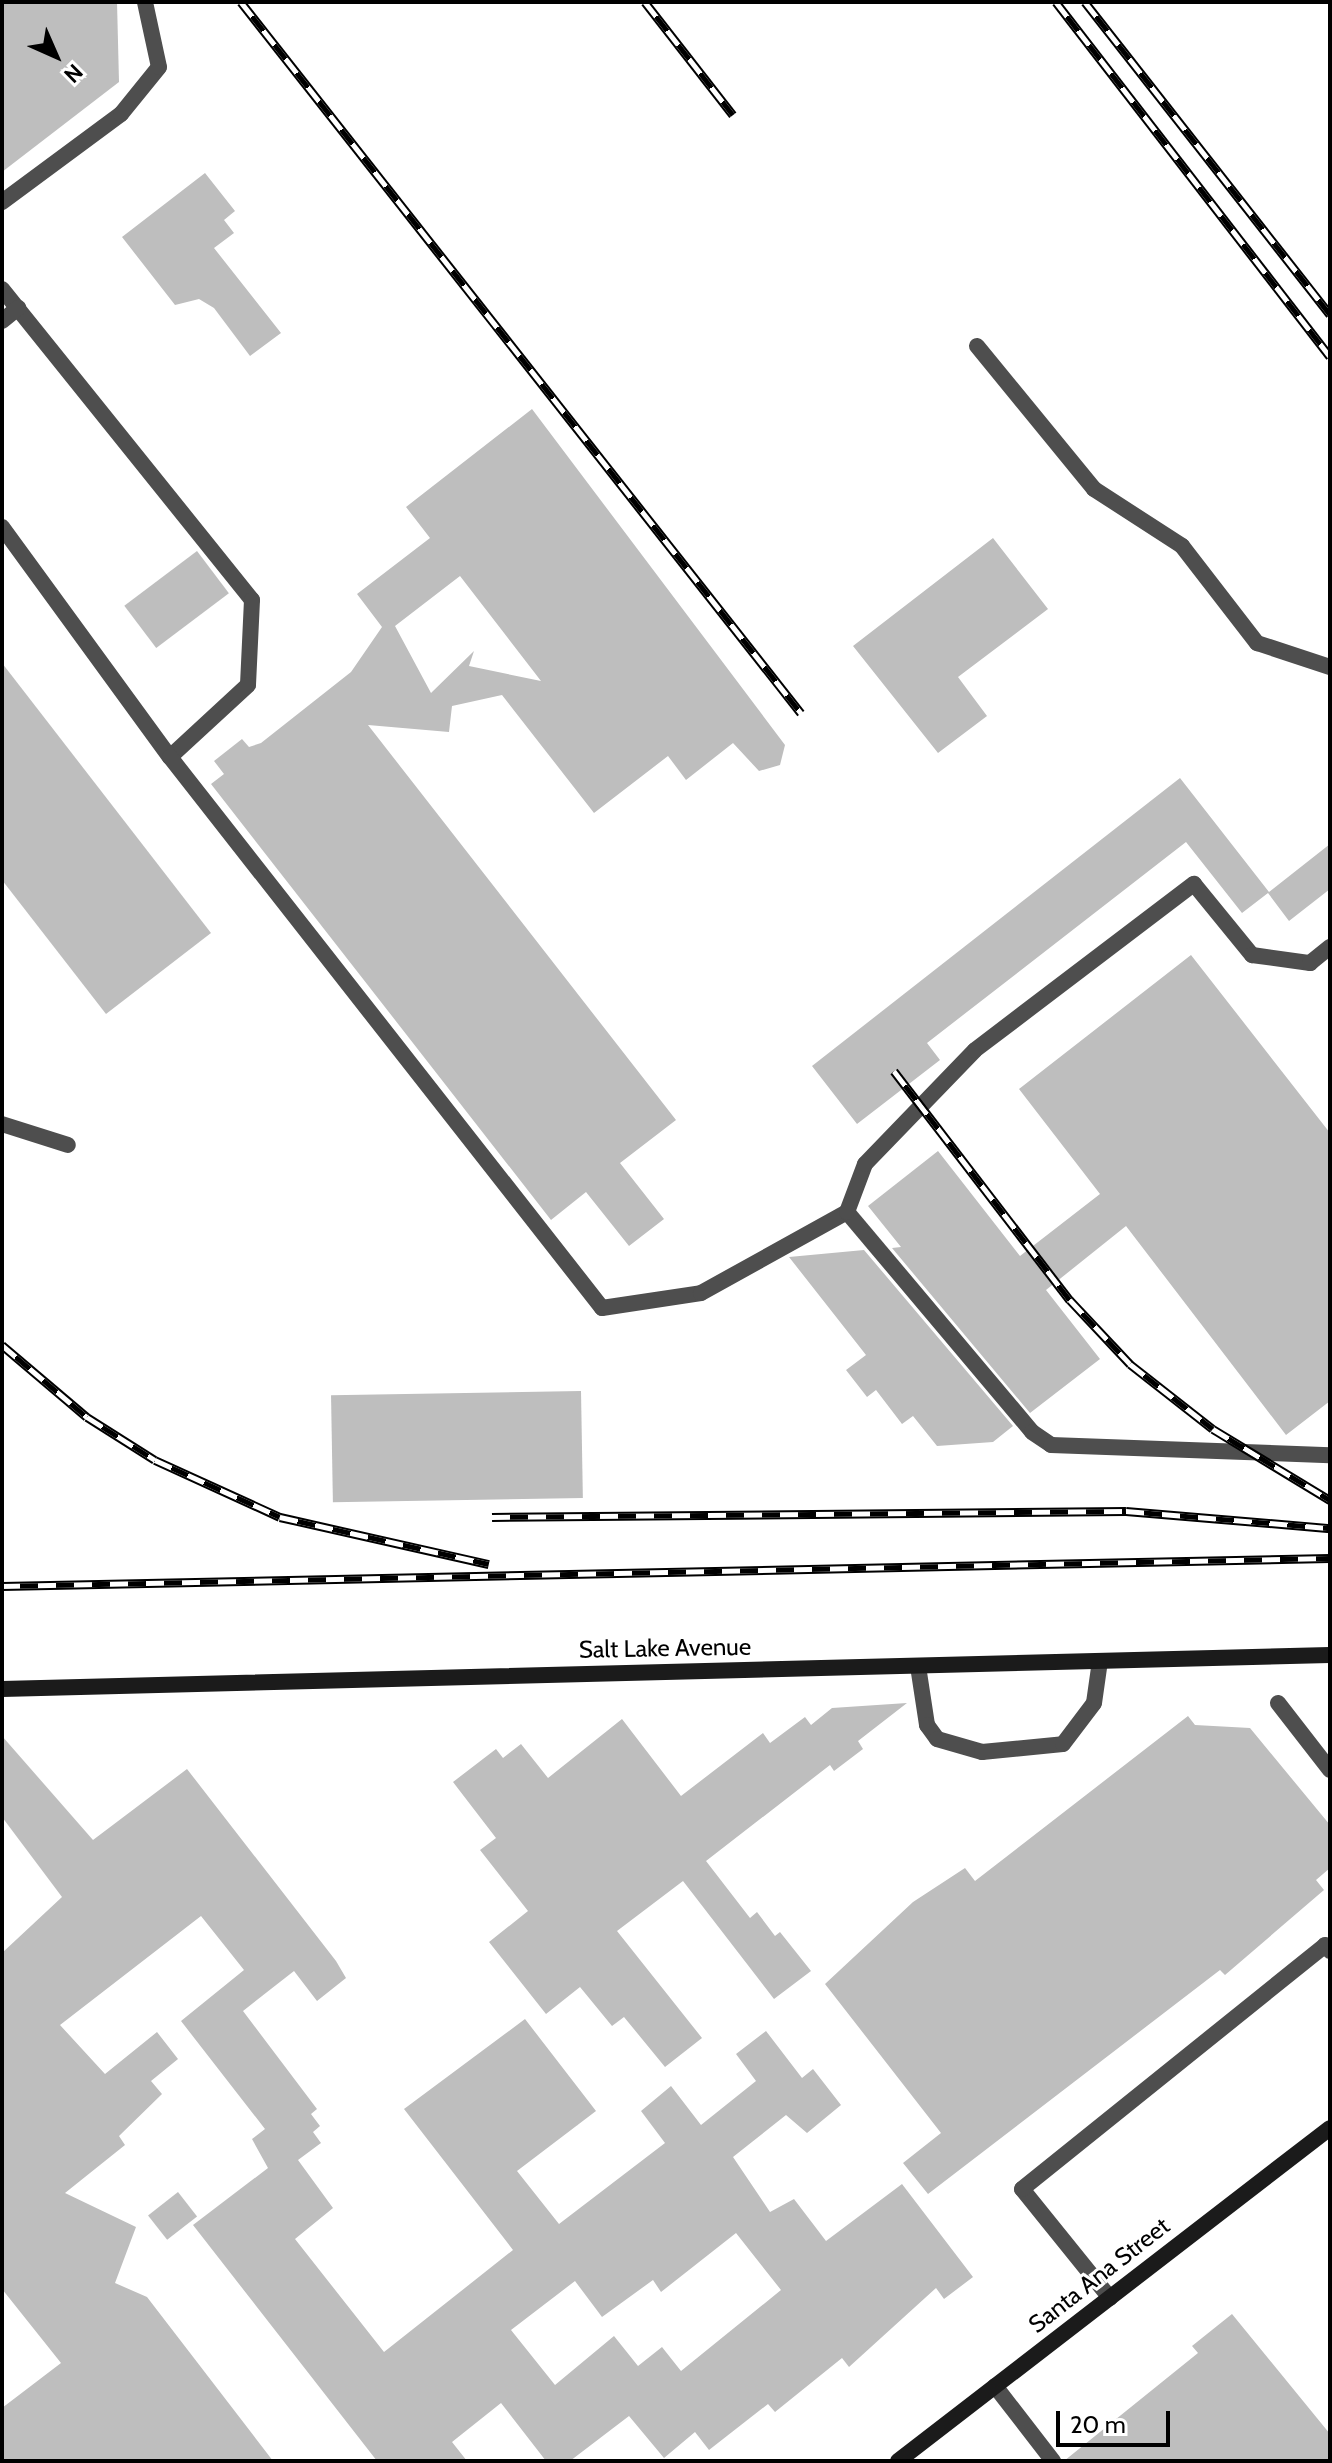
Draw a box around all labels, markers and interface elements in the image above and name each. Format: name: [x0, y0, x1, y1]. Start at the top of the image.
north arrow: [16, 16, 96, 96]
text: N: [58, 58, 88, 88]
street label: Salt Lake Avenue: [579, 1632, 751, 1664]
street label: Santa Ana Street: [1023, 2211, 1175, 2339]
scale bar: [1060, 2395, 1174, 2445]
text: 20 m: [1070, 2410, 1126, 2439]

